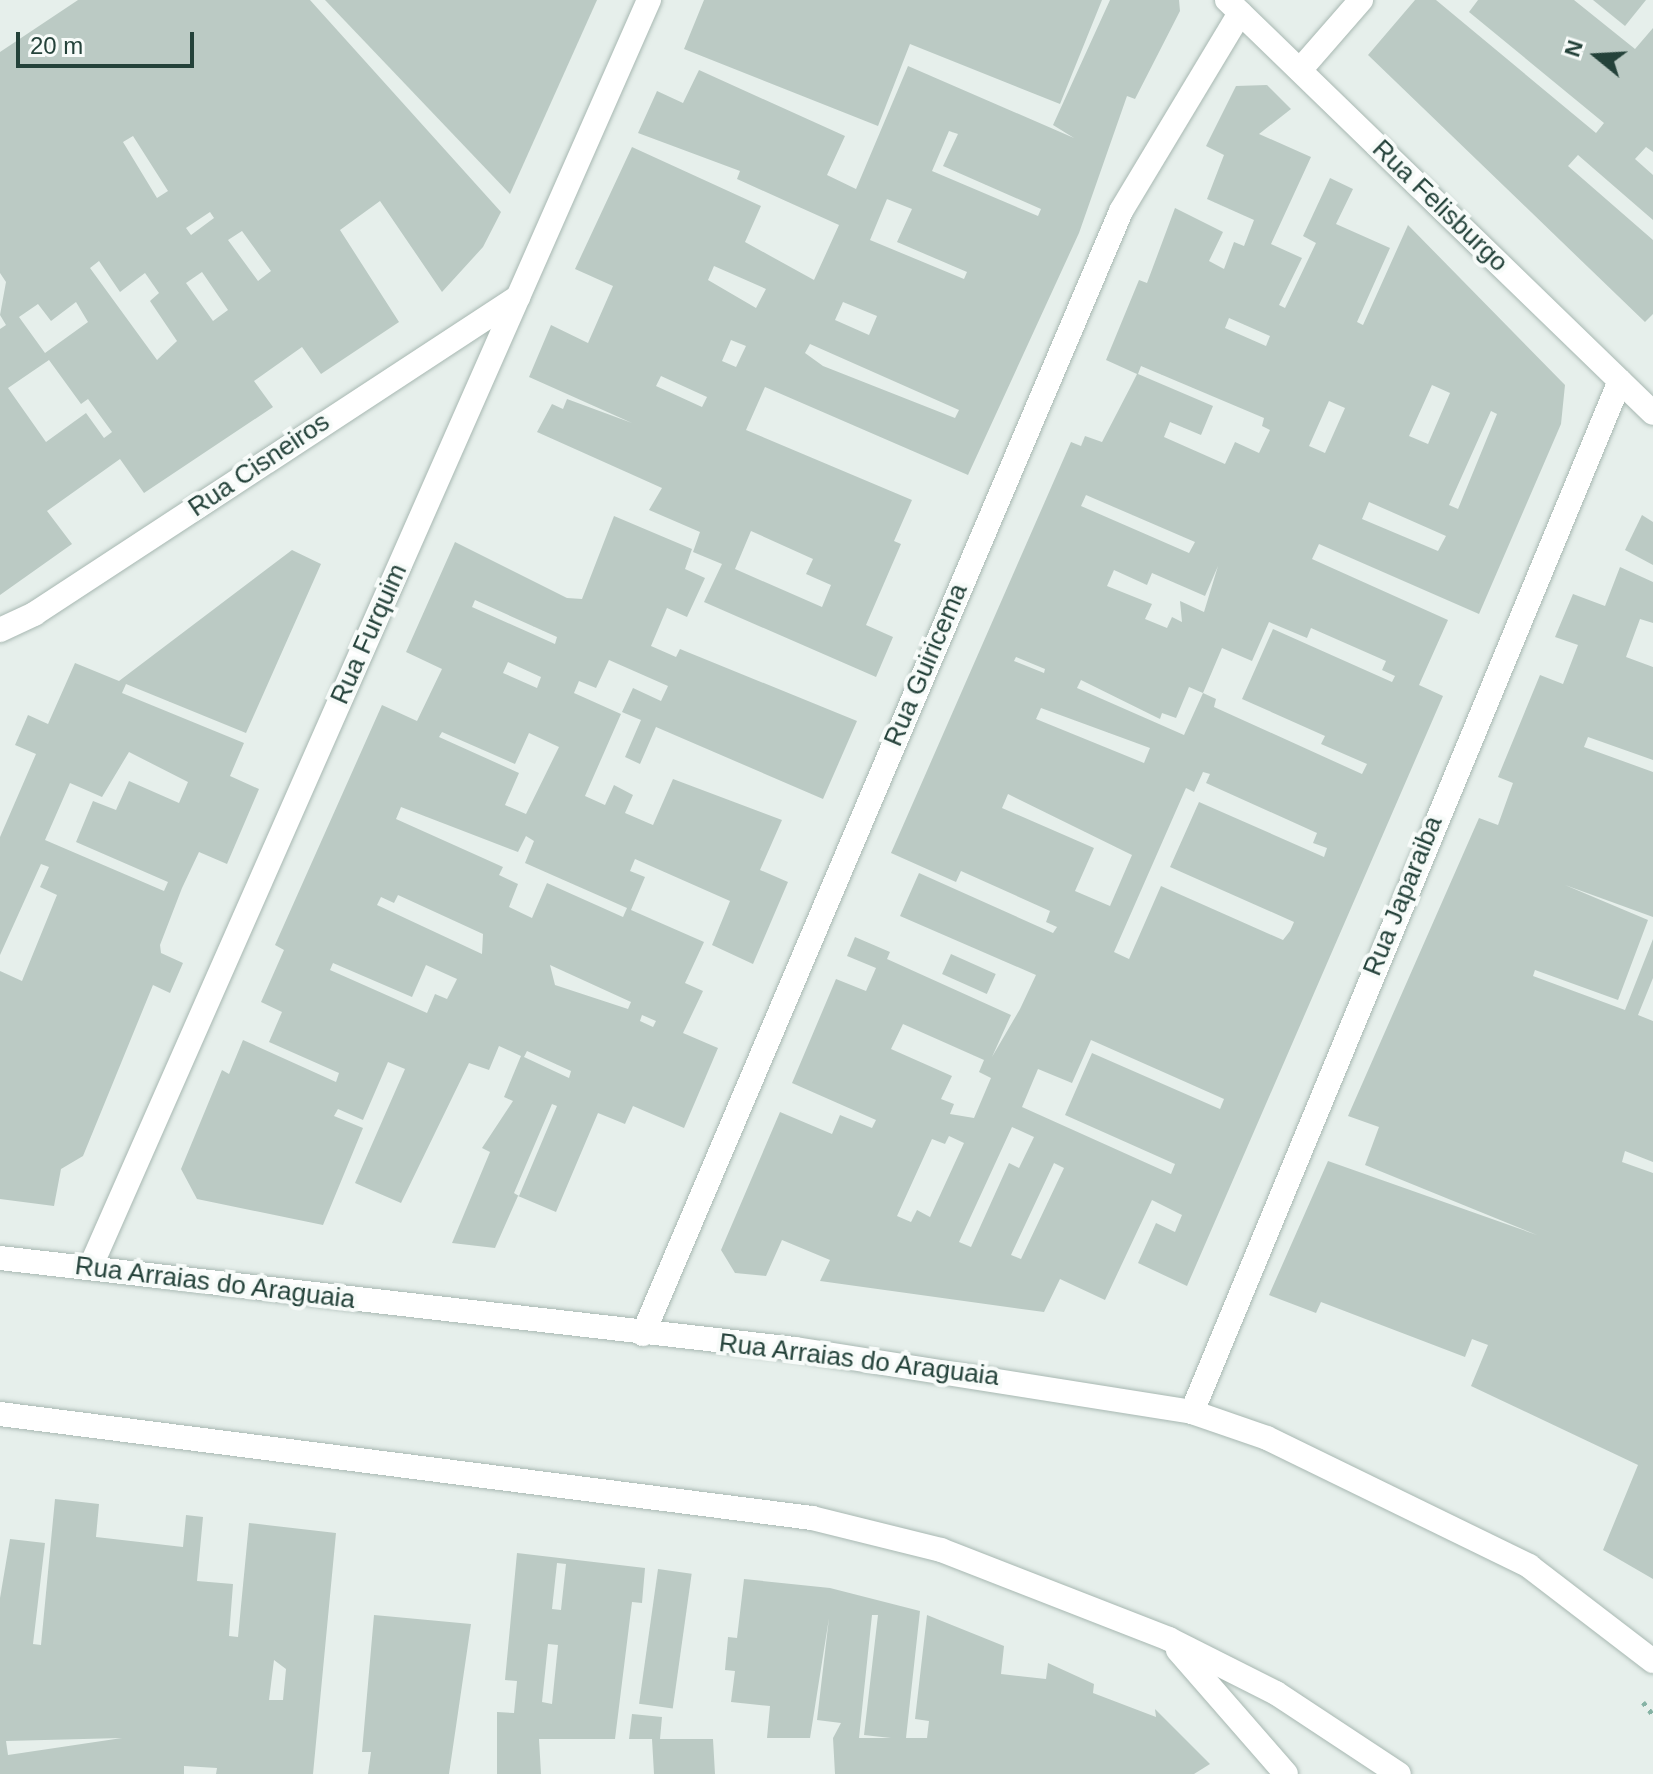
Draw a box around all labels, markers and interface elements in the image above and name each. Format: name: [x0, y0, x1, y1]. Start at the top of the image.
scale bar: [20, 16, 198, 66]
north arrow: [1557, 16, 1637, 96]
text: 20 m: [30, 32, 83, 59]
text: N: [1559, 37, 1588, 60]
street label: Rua Felisburgo: [1366, 134, 1514, 278]
street label: Rua Cisneiros: [183, 406, 335, 524]
street label: Rua Furquim: [324, 559, 414, 709]
street label: Rua Guiricema: [878, 579, 974, 751]
street label: Rua Japaraiba: [1357, 812, 1449, 980]
street label: Rua Arraias do Araguaia: [72, 1250, 358, 1316]
street label: Rua Arraias do Araguaia: [716, 1327, 1002, 1393]

